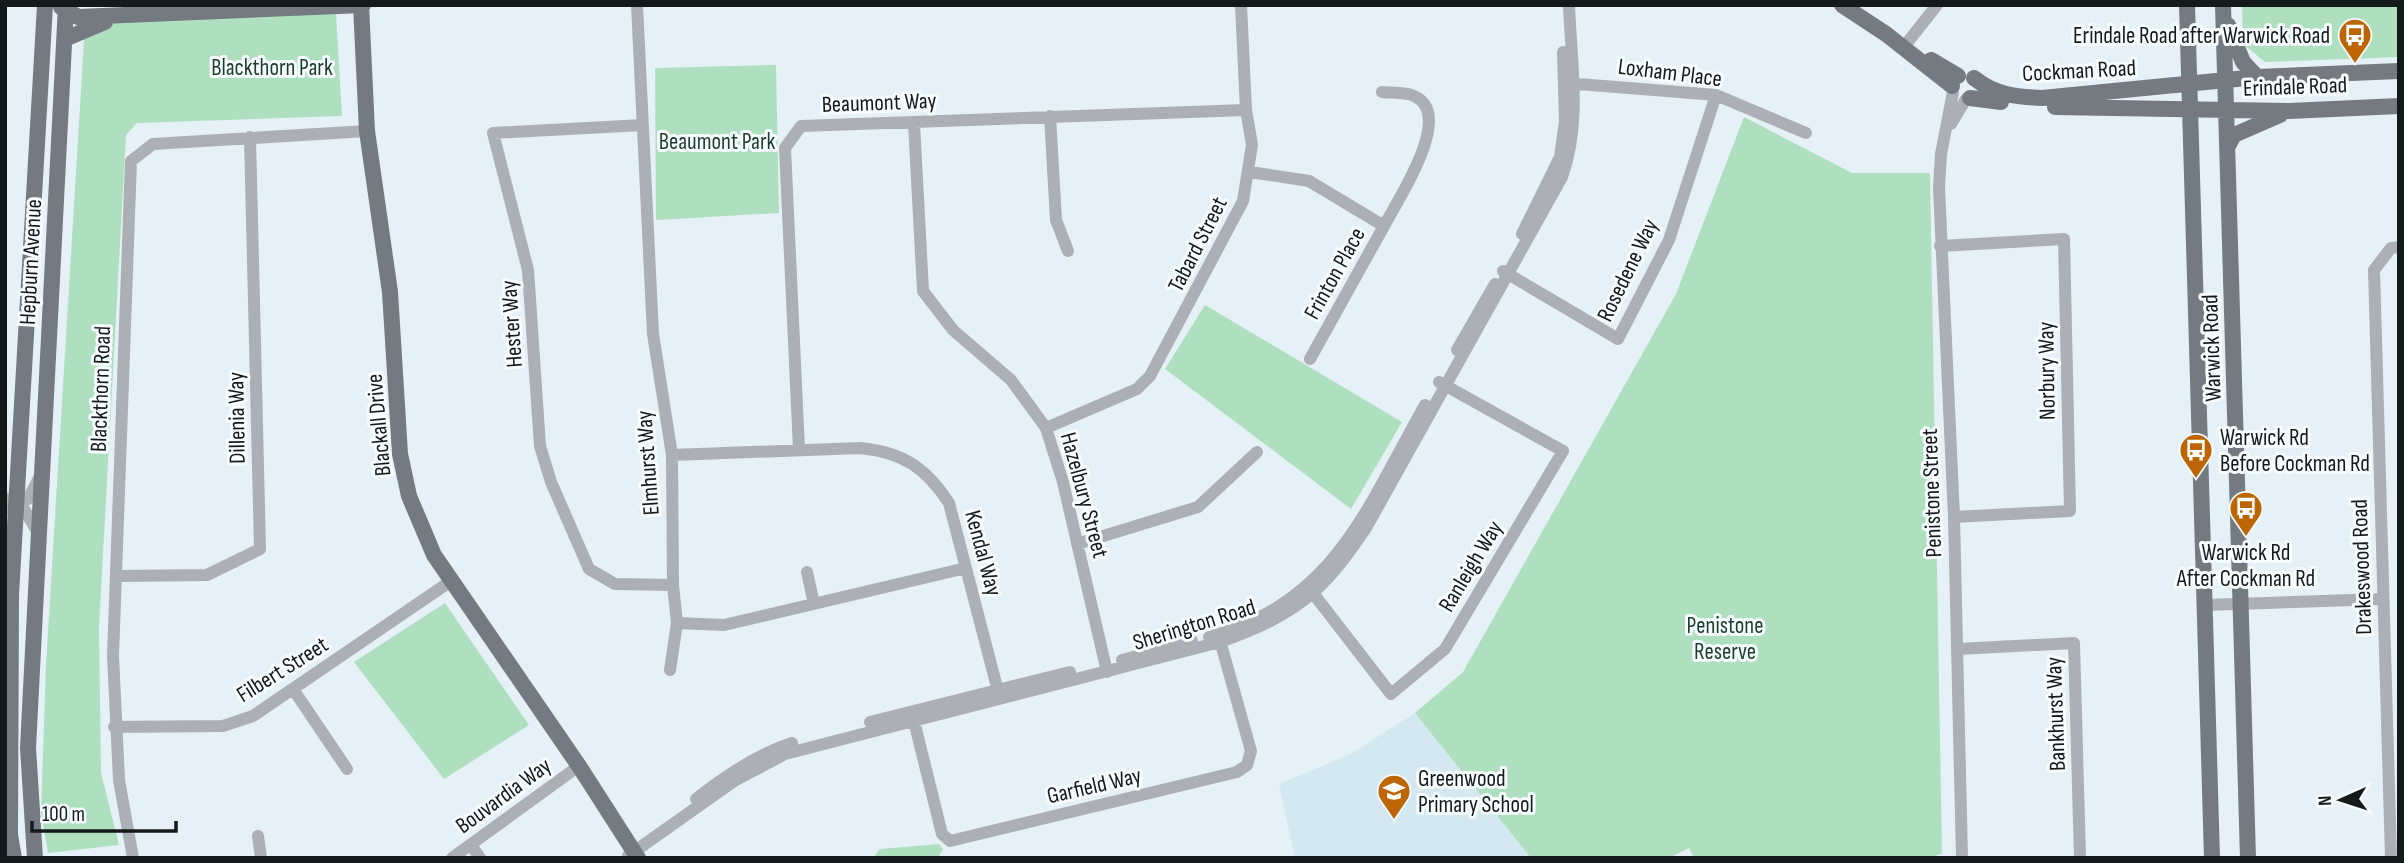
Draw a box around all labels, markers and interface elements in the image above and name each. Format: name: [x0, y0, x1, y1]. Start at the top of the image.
bus stop icon: Erindale Road after Warwick Road: [2336, 16, 2374, 65]
place label: Erindale Road after Warwick Road: [2073, 22, 2330, 50]
street label: Loxham Place: [1616, 53, 1723, 93]
park label: Blackthorn Park: [211, 54, 333, 82]
street label: Cockman Road: [2021, 54, 2137, 88]
street label: Erindale Road: [2242, 71, 2348, 103]
street label: Beaumont Way: [821, 87, 937, 119]
park label: Beaumont Park: [659, 128, 776, 156]
street label: Tabard Street: [1162, 192, 1234, 297]
street label: Hepburn Avenue: [14, 198, 48, 326]
street label: Rosedene Way: [1591, 214, 1665, 326]
street label: Frinton Place: [1298, 223, 1372, 324]
street label: Hester Way: [495, 279, 529, 369]
street label: Warwick Road: [2196, 294, 2228, 402]
street label: Norbury Way: [2032, 321, 2062, 420]
street label: Blackthorn Road: [85, 325, 117, 453]
street label: Dillenia Way: [222, 372, 252, 464]
street label: Blackall Drive: [361, 373, 397, 477]
street label: Elmhurst Way: [630, 409, 666, 516]
place label: Warwick Rd Before Cockman Rd: [2220, 424, 2370, 478]
street label: Penistone Street: [1916, 428, 1948, 558]
street label: Hazelbury Street: [1054, 429, 1114, 561]
bus stop icon: Warwick Rd Before Cockman Rd: [2177, 431, 2215, 480]
bus stop icon: Warwick Rd After Cockman Rd: [2227, 489, 2265, 538]
street label: Drakeswood Road: [2346, 499, 2378, 635]
street label: Kendal Way: [958, 507, 1008, 599]
street label: Ranleigh Way: [1433, 516, 1509, 617]
place label: Warwick Rd After Cockman Rd: [2176, 539, 2315, 593]
street label: Sherington Road: [1130, 593, 1259, 657]
park label: Penistone Reserve: [1687, 612, 1763, 666]
street label: Filbert Street: [232, 631, 333, 709]
street label: Bankhurst Way: [2040, 656, 2072, 772]
street label: Bouvardia Way: [450, 752, 557, 840]
street label: Garfield Way: [1044, 762, 1144, 810]
place label: Greenwood Primary School: [1418, 765, 1534, 819]
north arrow: [2306, 765, 2376, 835]
school or university icon: Greenwood Primary School: [1375, 772, 1413, 821]
scale bar: [32, 790, 175, 834]
text: N: [2314, 795, 2337, 806]
text: 100 m: [42, 802, 85, 827]

